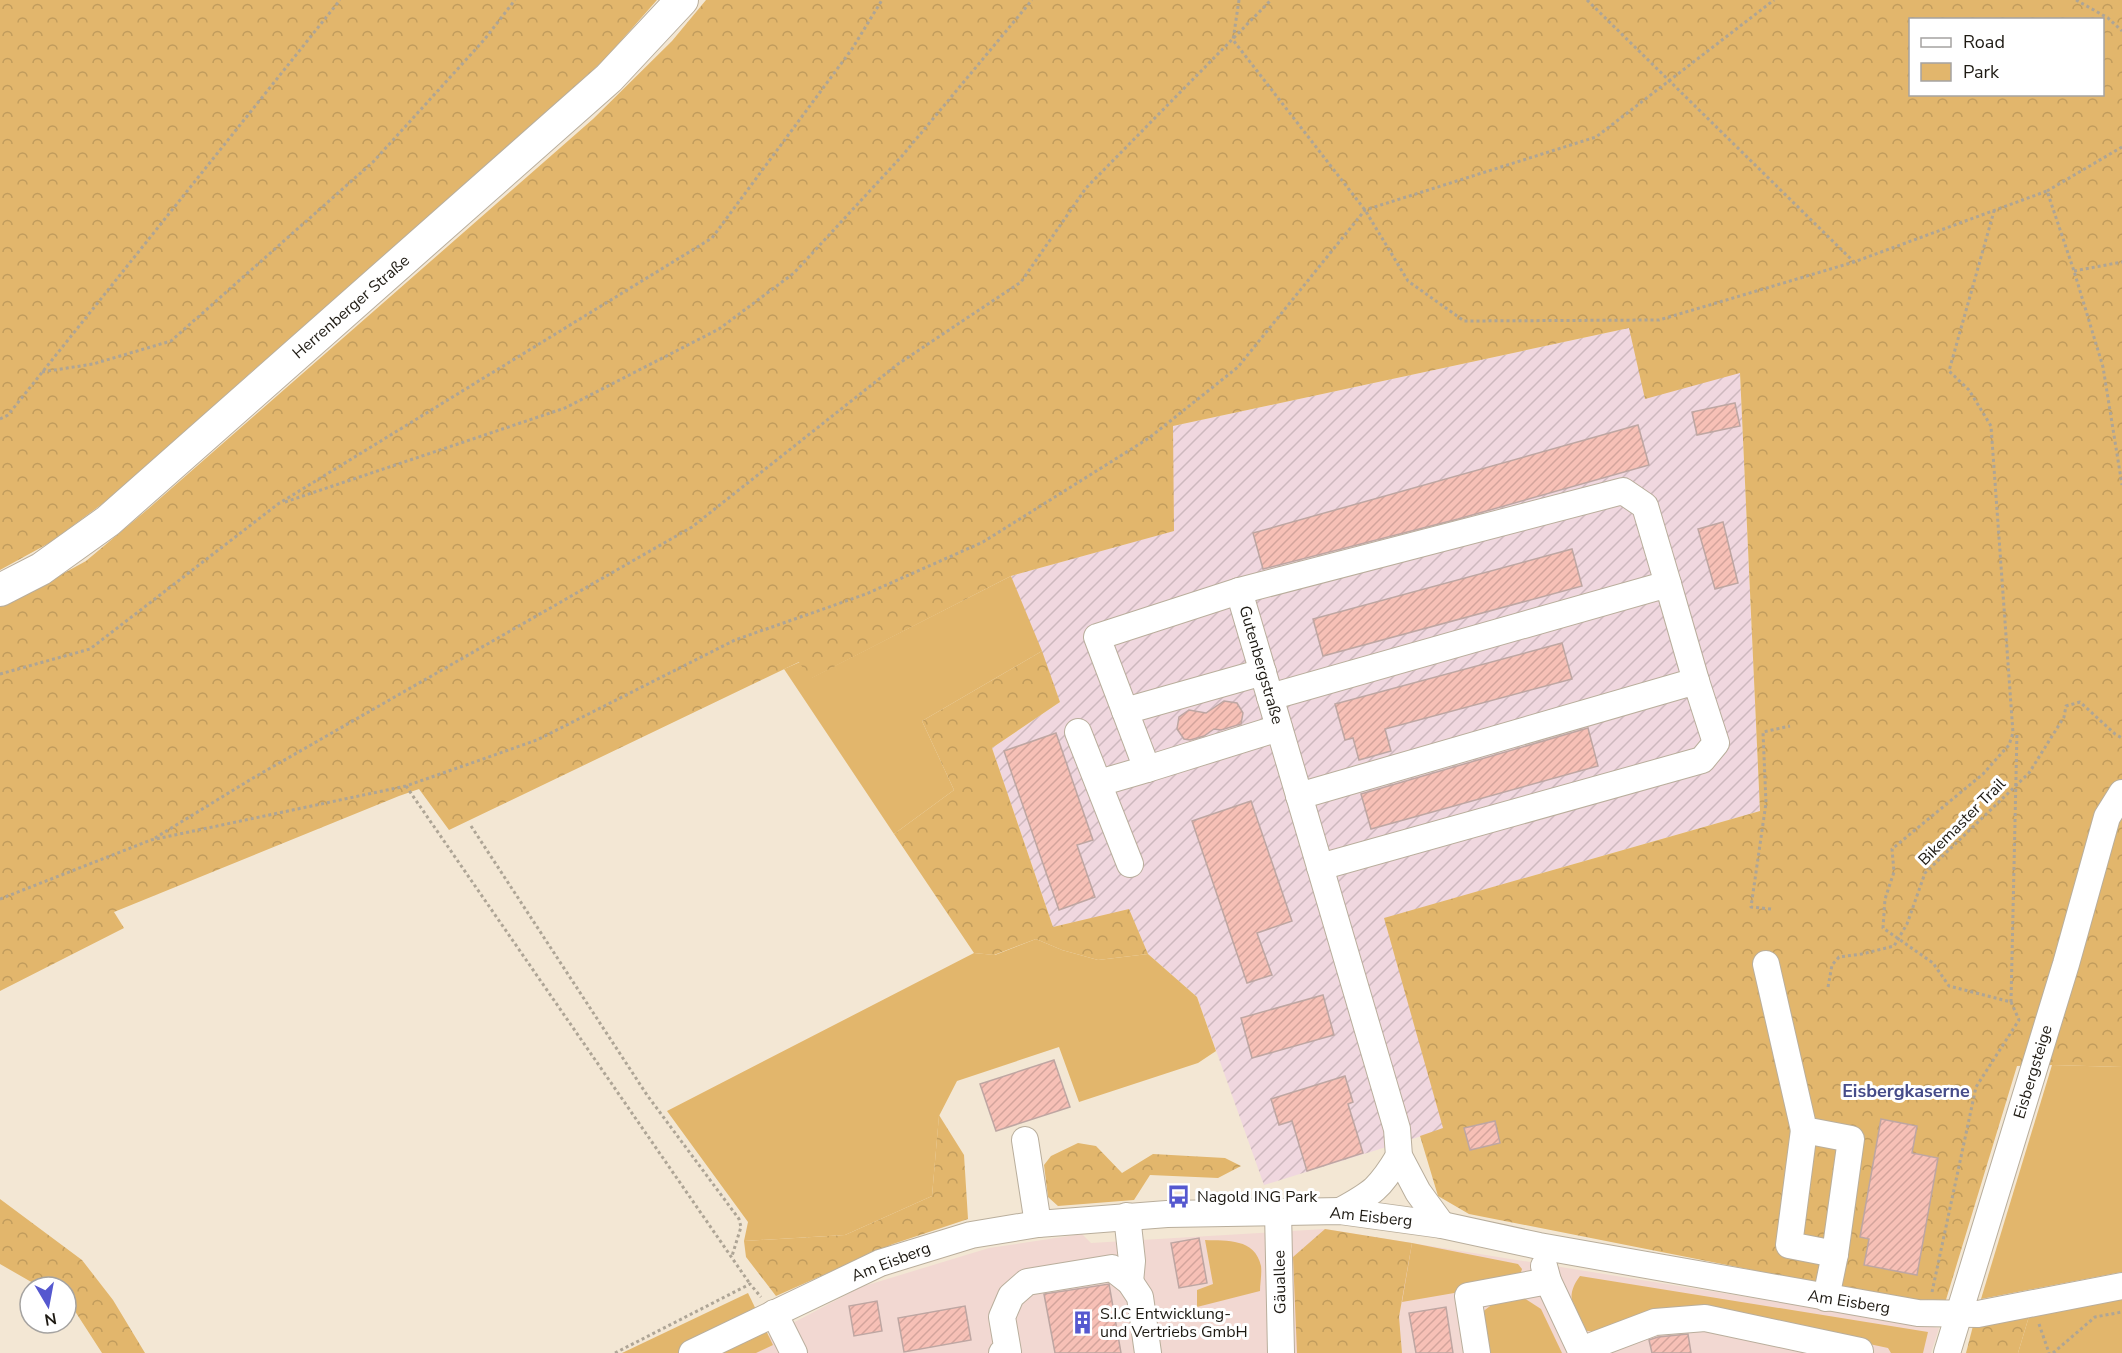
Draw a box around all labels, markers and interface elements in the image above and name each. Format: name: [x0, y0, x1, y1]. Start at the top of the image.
legend: [1909, 18, 2104, 96]
text: Road: [1963, 30, 2005, 54]
text: Park: [1963, 60, 2000, 84]
street label: Herrenberger Straße: [288, 250, 414, 364]
street label: Gutenbergstraße: [1234, 603, 1288, 727]
street label: Bikemaster Trail: [1913, 773, 2011, 871]
street label: Eisbergsteige: [2008, 1022, 2058, 1122]
district label: Eisbergkaserne: [1842, 1079, 1970, 1103]
bus stop icon: Nagold ING Park: [1166, 1184, 1192, 1210]
place label: Nagold ING Park: [1197, 1186, 1318, 1208]
street label: Am Eisberg: [1329, 1202, 1413, 1232]
street label: Am Eisberg: [848, 1237, 934, 1287]
street label: Gäuallee: [1268, 1250, 1292, 1314]
north arrow: [18, 1275, 78, 1335]
street label: Am Eisberg: [1806, 1285, 1892, 1319]
place label: S.I.C Entwicklung- und Vertriebs GmbH: [1100, 1303, 1248, 1343]
text: N: [43, 1307, 58, 1331]
building icon: S.I.C Entwicklung- und Vertriebs GmbH: [1069, 1310, 1095, 1336]

